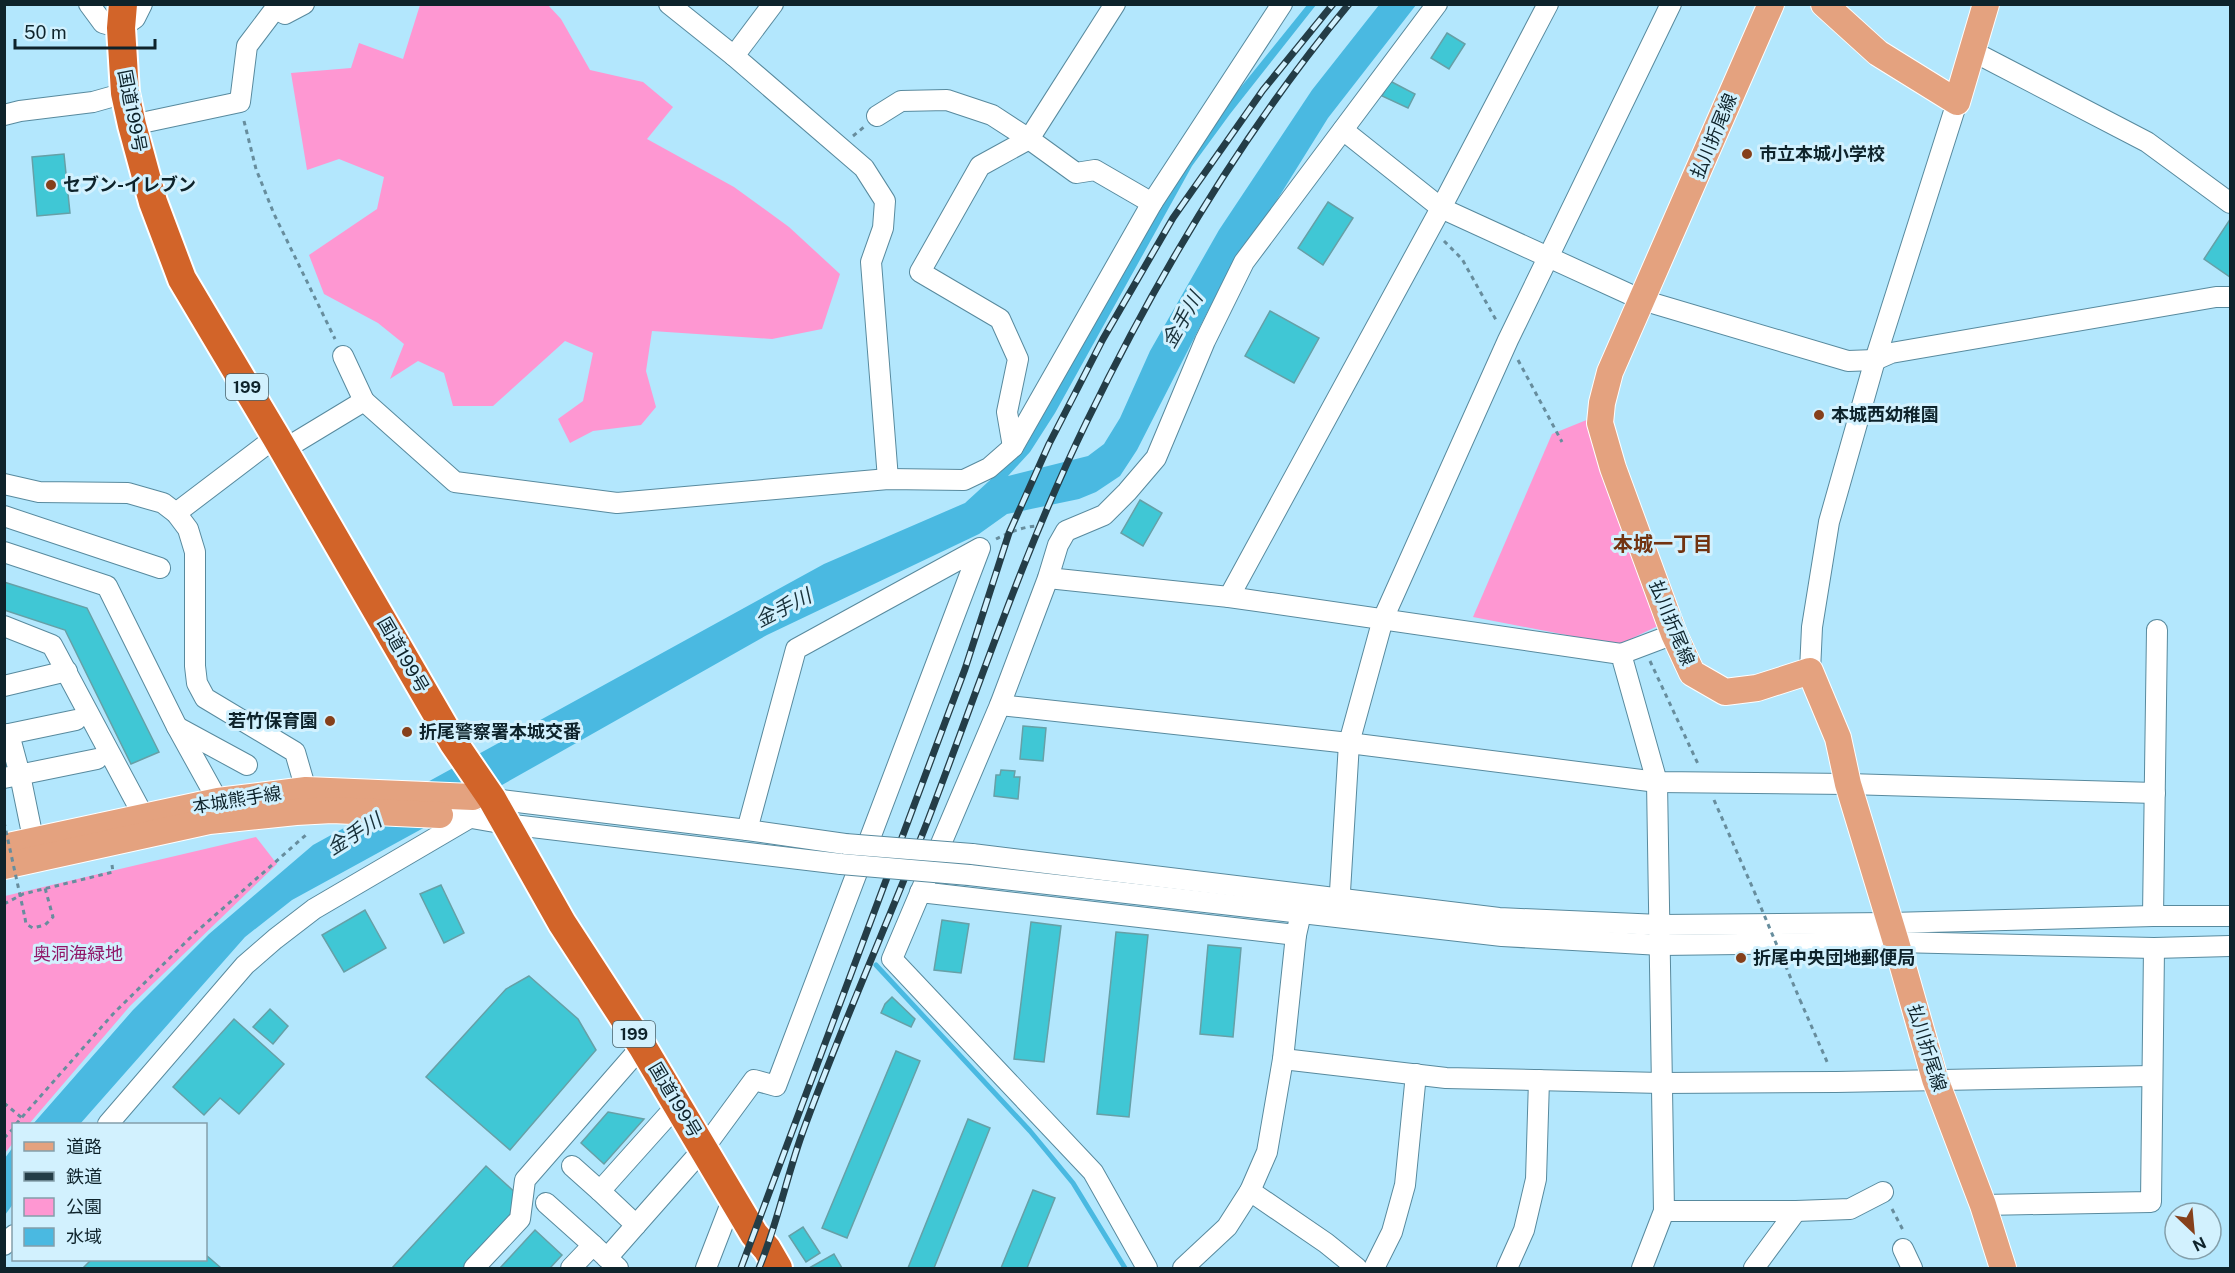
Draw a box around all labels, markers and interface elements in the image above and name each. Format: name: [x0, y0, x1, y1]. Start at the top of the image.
scale bar: [15, 12, 154, 50]
text: 50 m: [24, 22, 67, 43]
street label: 国道199号: [114, 68, 151, 154]
street label: 払川折尾線: [1686, 90, 1741, 181]
place label: 市立本城小学校: [1759, 143, 1885, 164]
marker: 市立本城小学校: [1740, 147, 1754, 161]
place label: セブン-イレブン: [63, 174, 196, 195]
marker: セブン-イレブン: [44, 178, 58, 192]
water label: 金手川: [1157, 286, 1208, 352]
road number: 199: [226, 374, 268, 400]
place label: 本城西幼稚園: [1831, 404, 1939, 425]
marker: 本城西幼稚園: [1812, 408, 1826, 422]
district label: 本城一丁目: [1613, 532, 1713, 556]
street label: 払川折尾線: [1646, 577, 1699, 668]
water label: 金手川: [751, 583, 817, 632]
street label: 国道199号: [373, 613, 433, 696]
place label: 若竹保育園: [228, 710, 318, 731]
marker: 若竹保育園: [323, 714, 337, 728]
place label: 折尾警察署本城交番: [419, 721, 581, 742]
marker: 折尾警察署本城交番: [400, 725, 414, 739]
street label: 本城熊手線: [191, 782, 283, 817]
water label: 金手川: [322, 807, 387, 860]
park label: 奥洞海緑地: [33, 943, 123, 964]
place label: 折尾中央団地郵便局: [1753, 947, 1915, 968]
marker: 折尾中央団地郵便局: [1734, 951, 1748, 965]
street label: 払川折尾線: [1904, 1002, 1951, 1094]
road number: 199: [613, 1021, 655, 1047]
street label: 国道199号: [645, 1058, 706, 1141]
legend: [12, 1123, 207, 1261]
text: 道路: [66, 1136, 102, 1157]
text: 鉄道: [66, 1166, 102, 1187]
text: 公園: [66, 1196, 102, 1217]
north arrow: [2163, 1201, 2223, 1261]
text: 水域: [66, 1226, 102, 1247]
text: N: [2190, 1233, 2209, 1255]

